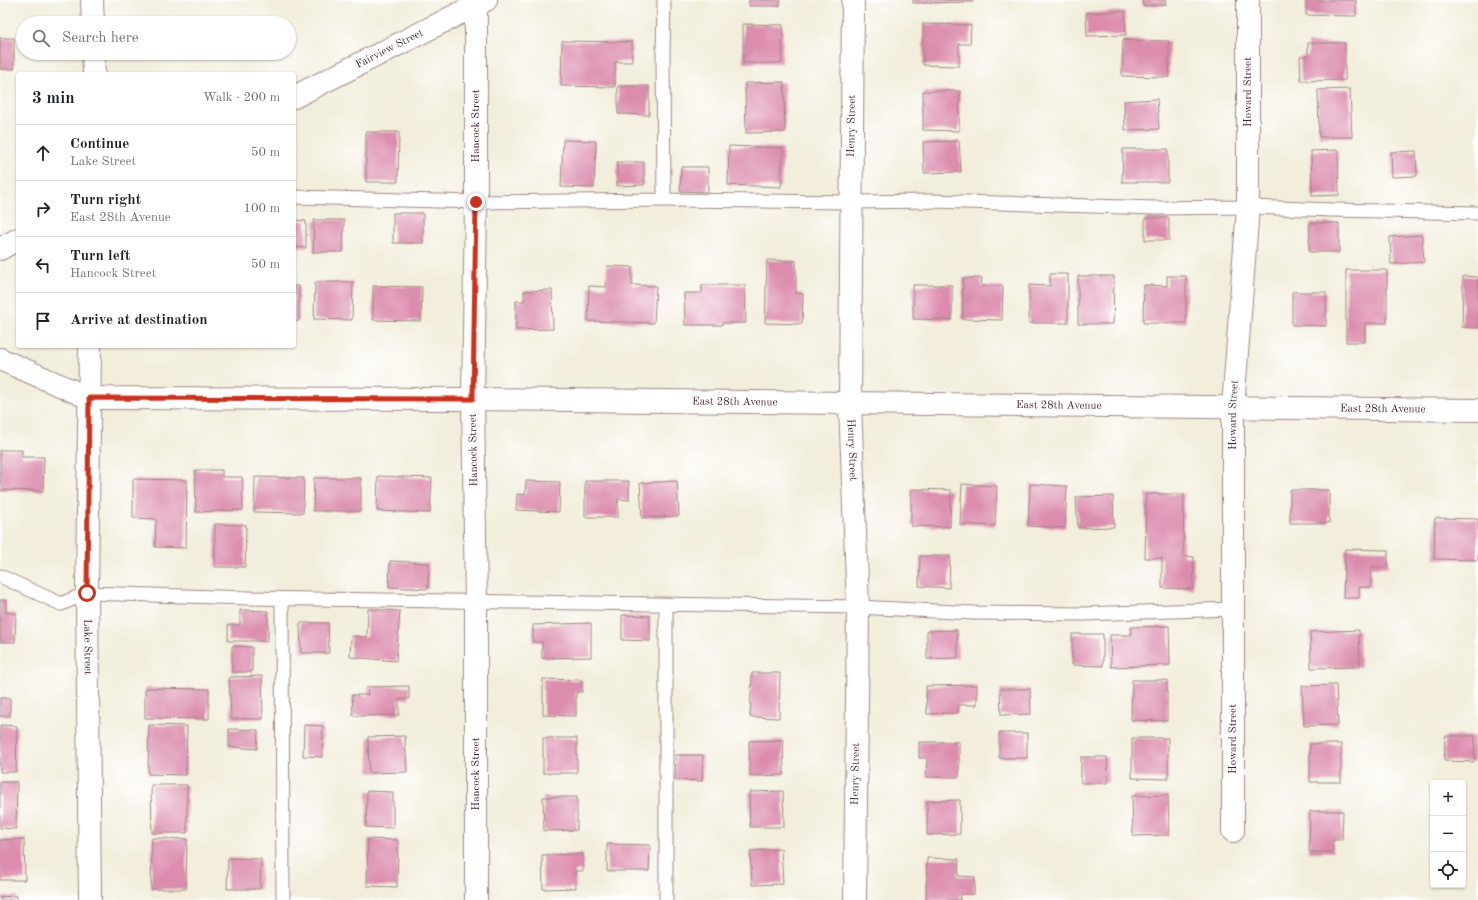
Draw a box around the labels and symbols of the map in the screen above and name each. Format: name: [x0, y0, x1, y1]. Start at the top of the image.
street label: Fairview Street: [354, 27, 425, 70]
street label: Howard Street: [1243, 57, 1254, 127]
street label: Hancock Street: [471, 89, 482, 163]
street label: Henry Street: [846, 95, 858, 157]
route end: [467, 193, 485, 211]
street label: Howard Street: [1227, 379, 1241, 450]
street label: East 28th Avenue: [692, 396, 778, 408]
street label: East 28th Avenue: [1016, 399, 1102, 411]
street label: East 28th Avenue: [1340, 403, 1426, 415]
street label: Hancock Street: [468, 413, 480, 487]
street label: Henry Street: [845, 419, 859, 481]
route start: [78, 584, 96, 602]
street label: Lake Street: [82, 619, 93, 675]
street label: Howard Street: [1228, 704, 1239, 774]
street label: Hancock Street: [471, 737, 482, 811]
street label: Henry Street: [850, 743, 862, 805]

